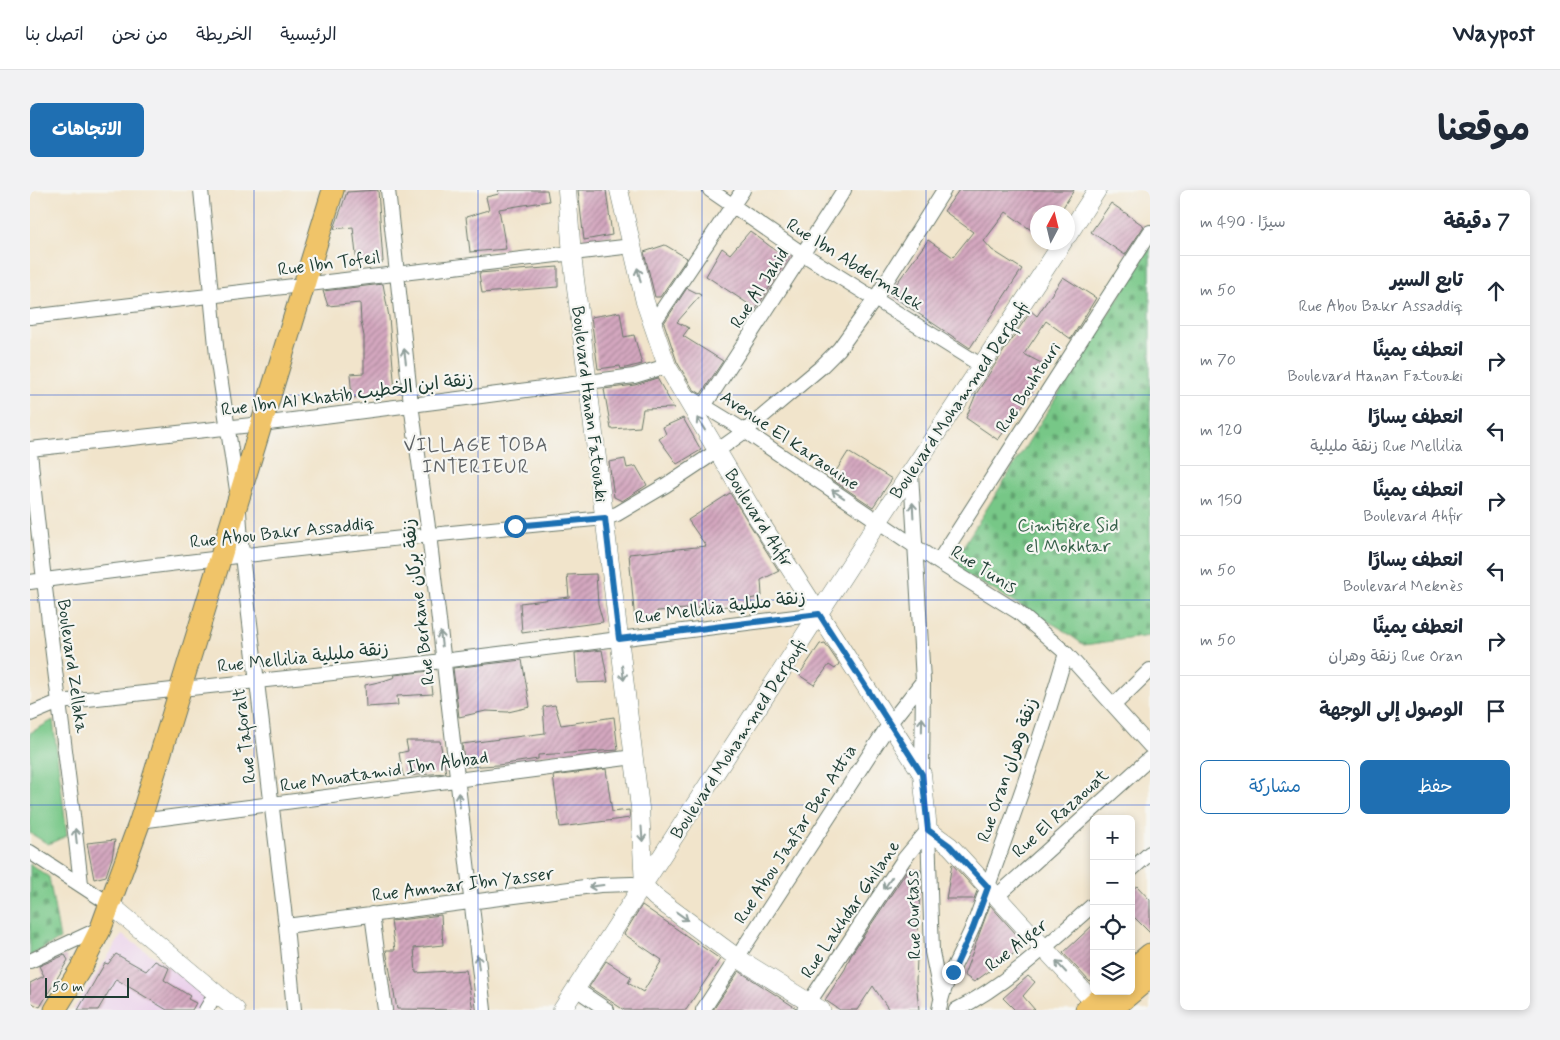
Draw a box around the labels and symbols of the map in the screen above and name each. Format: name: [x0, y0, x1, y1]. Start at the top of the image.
north arrow: [1030, 205, 1075, 250]
street label: Rue Ibn Abdelmalek: [782, 213, 927, 317]
street label: Rue Al Jahid: [725, 244, 795, 333]
street label: Rue Ibn Tofeil: [276, 246, 382, 282]
one-way arrow: [634, 268, 643, 284]
street label: Boulevard Mohammed Derfoufi: [885, 297, 1037, 505]
street label: Boulevard Hanan Fatouaki: [565, 305, 613, 504]
street label: Rue Bouhtouri: [991, 338, 1067, 438]
one-way arrow: [400, 348, 410, 364]
street label: Rue Ibn Al Khatib زنقة ابن الخطيب: [220, 368, 475, 422]
street label: Avenue El Karaouine: [715, 385, 864, 496]
one-way arrow: [695, 417, 706, 431]
district label: VILLAGE TOBA INTERIEUR: [403, 433, 549, 480]
street label: Boulevard Ahfir: [718, 465, 798, 573]
one-way arrow: [831, 489, 845, 499]
one-way arrow: [908, 503, 917, 519]
street label: Rue Abou Bakr Assaddiq: [189, 511, 375, 555]
park label: Cimitière Sid el Mokhtar: [1017, 514, 1119, 559]
route start: [504, 515, 527, 538]
street label: Rue Berkane زنقة بركان: [397, 517, 441, 687]
street label: Rue Tunis: [946, 540, 1021, 600]
street label: Rue Mellilia زنقة مليلية: [633, 586, 807, 630]
street label: Boulevard Zellaka: [51, 598, 93, 735]
one-way arrow: [436, 631, 446, 647]
street label: Boulevard Mohammed Derfoufi: [665, 635, 814, 845]
street label: Rue Mellilia زنقة مليلية: [216, 637, 390, 679]
one-way arrow: [619, 665, 629, 681]
street label: Rue Taforalt: [227, 687, 265, 785]
street label: Rue Oran زنقة وهران: [972, 695, 1044, 846]
one-way arrow: [917, 717, 927, 734]
street label: Rue Abou Jaafar Ben Attia: [729, 740, 863, 929]
street label: Rue Mouatamid Ibn Abbad: [279, 746, 490, 798]
street label: Rue El Razaouat: [1007, 764, 1114, 864]
one-way arrow: [454, 793, 464, 809]
one-way arrow: [637, 826, 647, 842]
one-way arrow: [71, 828, 81, 844]
street label: Rue Lakhdar Ghilane: [796, 836, 906, 983]
street label: Rue Ammar Ibn Yasser: [371, 862, 556, 908]
street label: Rue Ourtass: [900, 870, 928, 960]
one-way arrow: [883, 876, 893, 890]
one-way arrow: [588, 881, 604, 891]
one-way arrow: [674, 911, 688, 922]
street label: Rue Alger: [980, 913, 1055, 979]
one-way arrow: [473, 954, 483, 970]
one-way arrow: [1055, 960, 1067, 973]
route end: [942, 961, 965, 984]
scale bar: [45, 975, 129, 998]

